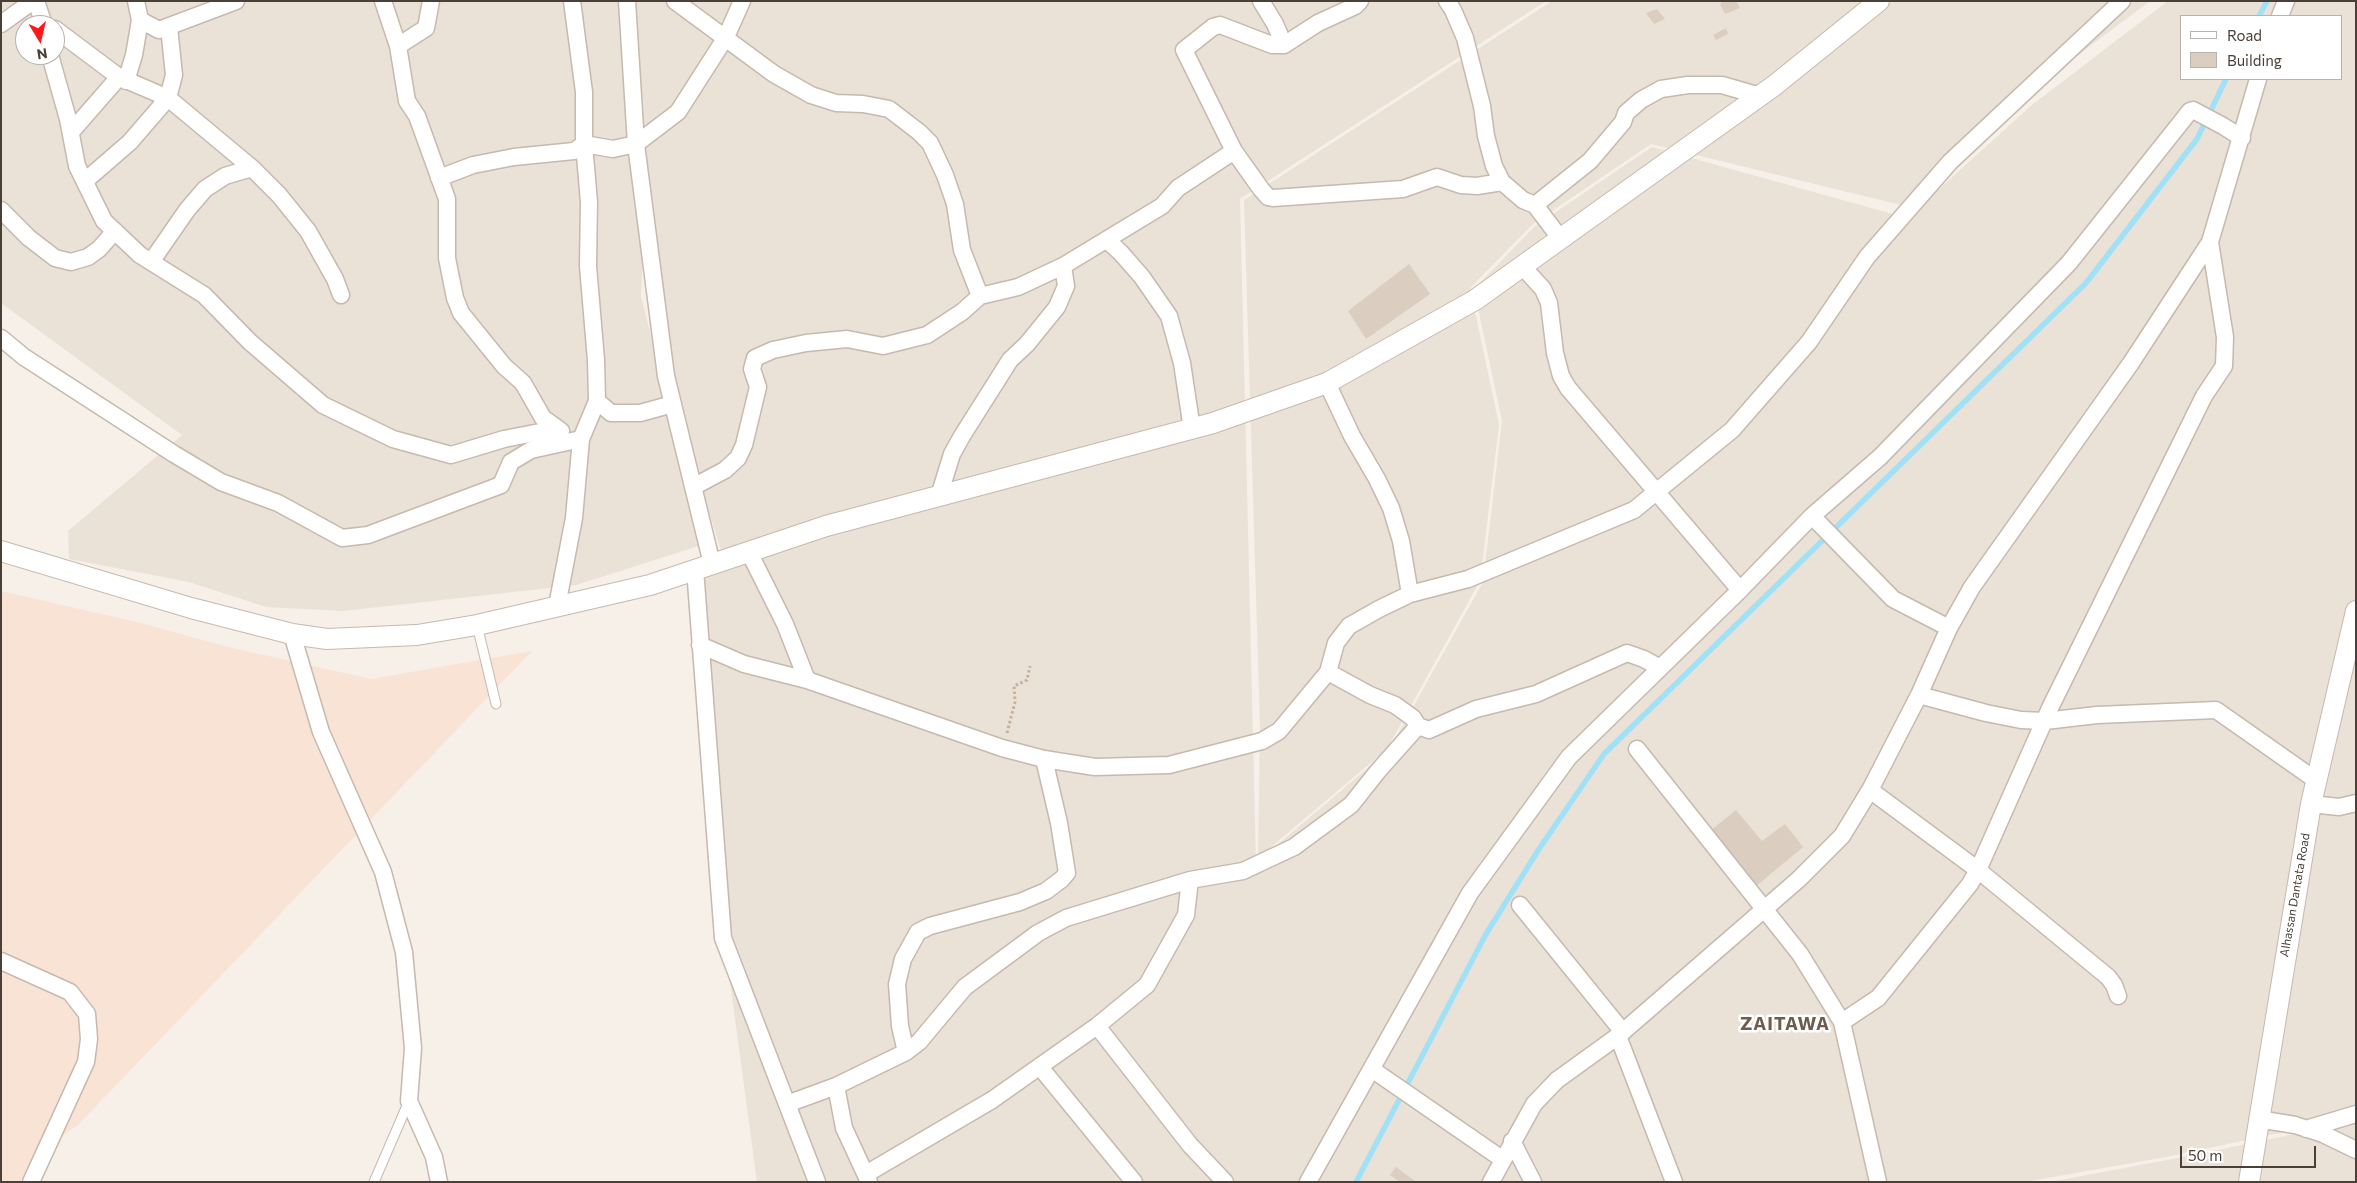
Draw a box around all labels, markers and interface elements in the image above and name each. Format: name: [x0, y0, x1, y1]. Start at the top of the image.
north arrow: [15, 15, 65, 65]
legend: [2180, 15, 2342, 80]
text: Road: [2227, 26, 2262, 44]
text: N: [36, 45, 49, 64]
text: Building: [2227, 51, 2282, 69]
street label: Alhassan Dantata Road: [2277, 832, 2313, 958]
district label: ZAITAWA: [1739, 1013, 1831, 1035]
scale bar: [2182, 1136, 2318, 1168]
text: 50 m: [2188, 1146, 2222, 1164]

